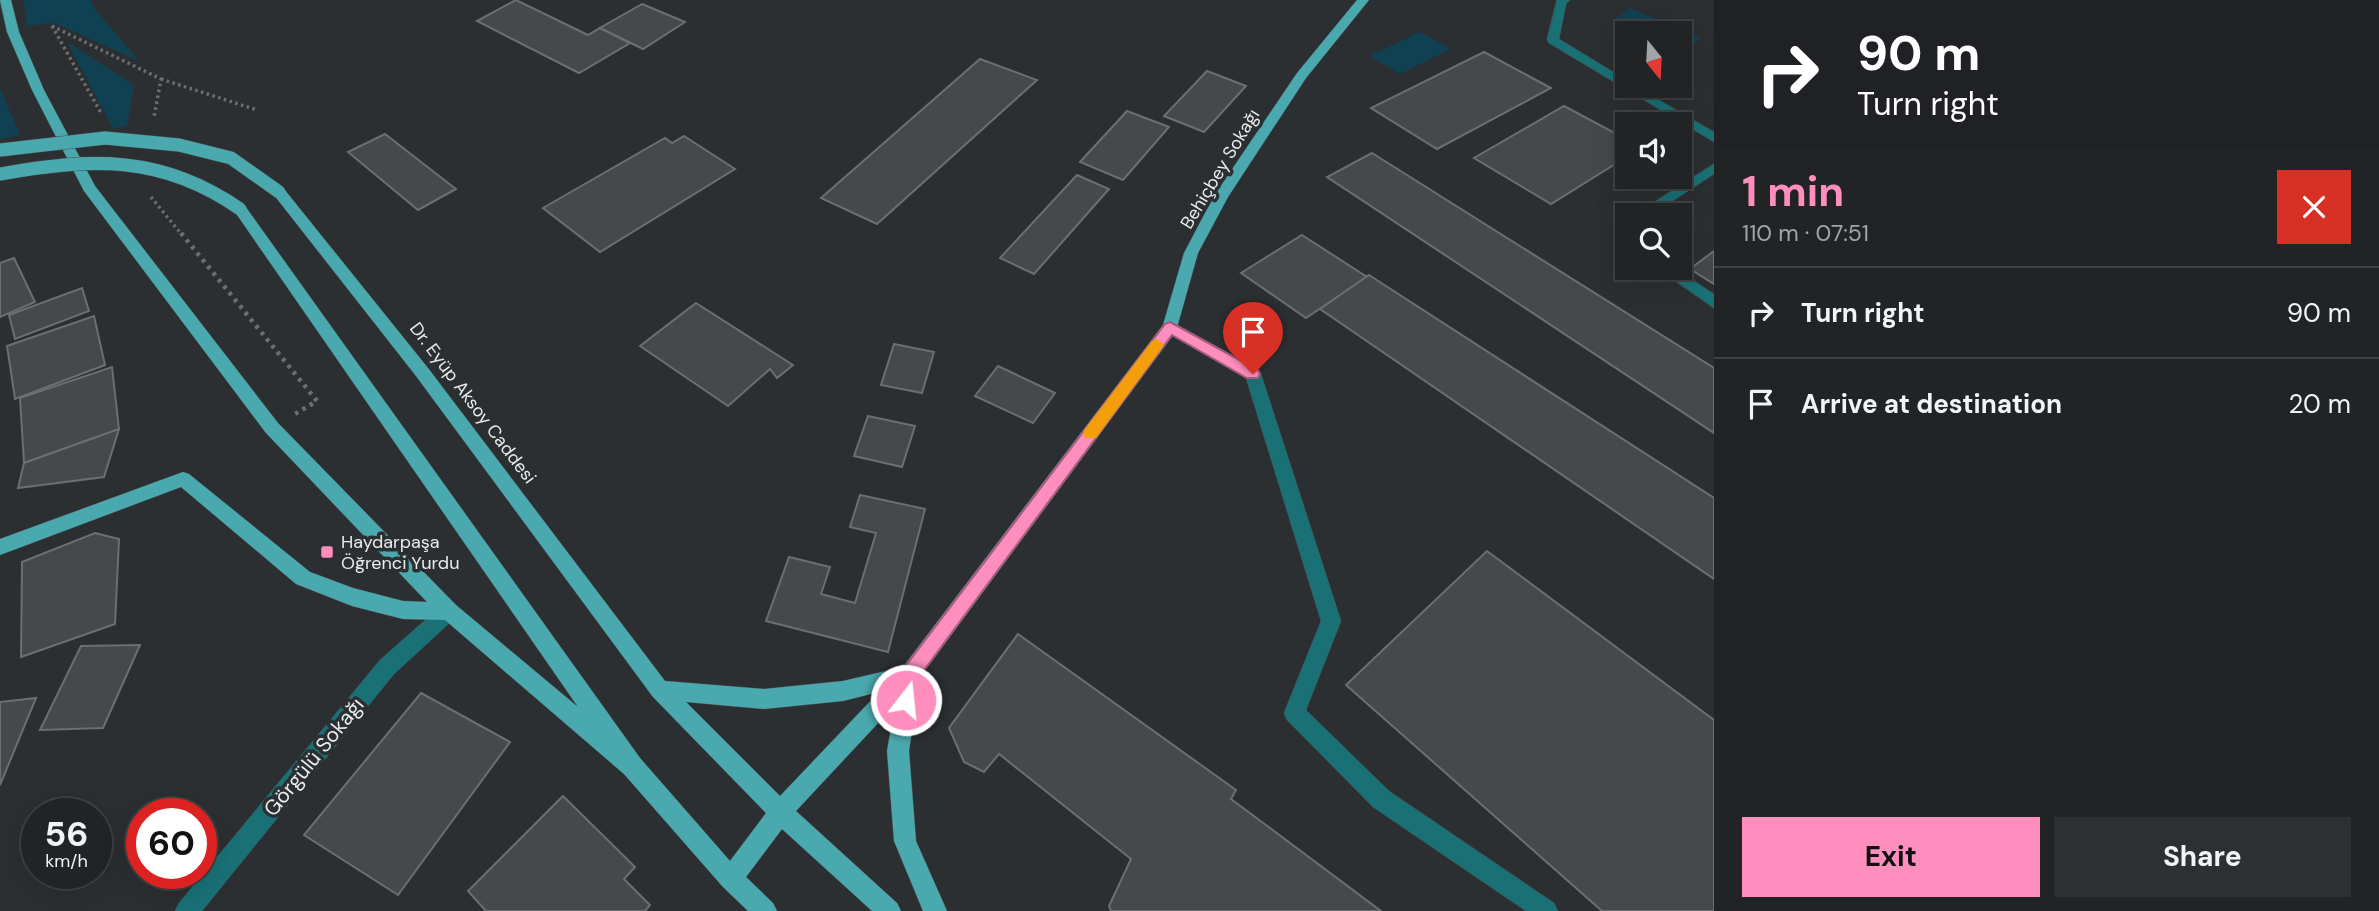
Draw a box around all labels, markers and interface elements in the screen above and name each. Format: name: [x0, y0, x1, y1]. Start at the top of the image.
north arrow: [1615, 21, 1692, 98]
map controls: [1615, 21, 1692, 280]
text: 90 m: [1857, 21, 1980, 85]
icon: right: [1742, 28, 1833, 119]
text: Turn right: [1857, 83, 1999, 125]
street label: Behiçbey Sokağı: [1175, 105, 1265, 233]
button: sound: [1615, 112, 1692, 189]
text: 1 min: [1742, 164, 1844, 219]
button: close: [2277, 170, 2351, 244]
button: search: [1615, 203, 1692, 280]
text: 110 m · 07:51: [1742, 218, 1869, 248]
icon: right: [1742, 294, 1780, 332]
text: Turn right: [1801, 296, 1925, 330]
text: 90 m: [2287, 296, 2351, 330]
pin: [1223, 302, 1283, 374]
icon: arrive: [1234, 313, 1272, 351]
street label: Dr. Eyüp Aksoy Caddesi: [404, 317, 542, 489]
icon: arrive: [1742, 385, 1780, 423]
text: Arrive at destination: [1801, 387, 2062, 421]
text: 20 m: [2288, 387, 2351, 421]
place label: Haydarpaşa Öğrenci Yurdu: [341, 530, 459, 575]
marker: Haydarpaşa Öğrenci Yurdu: [319, 544, 335, 560]
position arrow: [869, 663, 943, 737]
street label: Görgülü Sokağı: [258, 692, 370, 822]
speed limit sign: 60: [126, 798, 217, 889]
text: 56: [45, 811, 88, 857]
button: Exit: [1742, 817, 2040, 897]
button: Share: [2054, 817, 2351, 897]
text: km/h: [45, 849, 88, 873]

